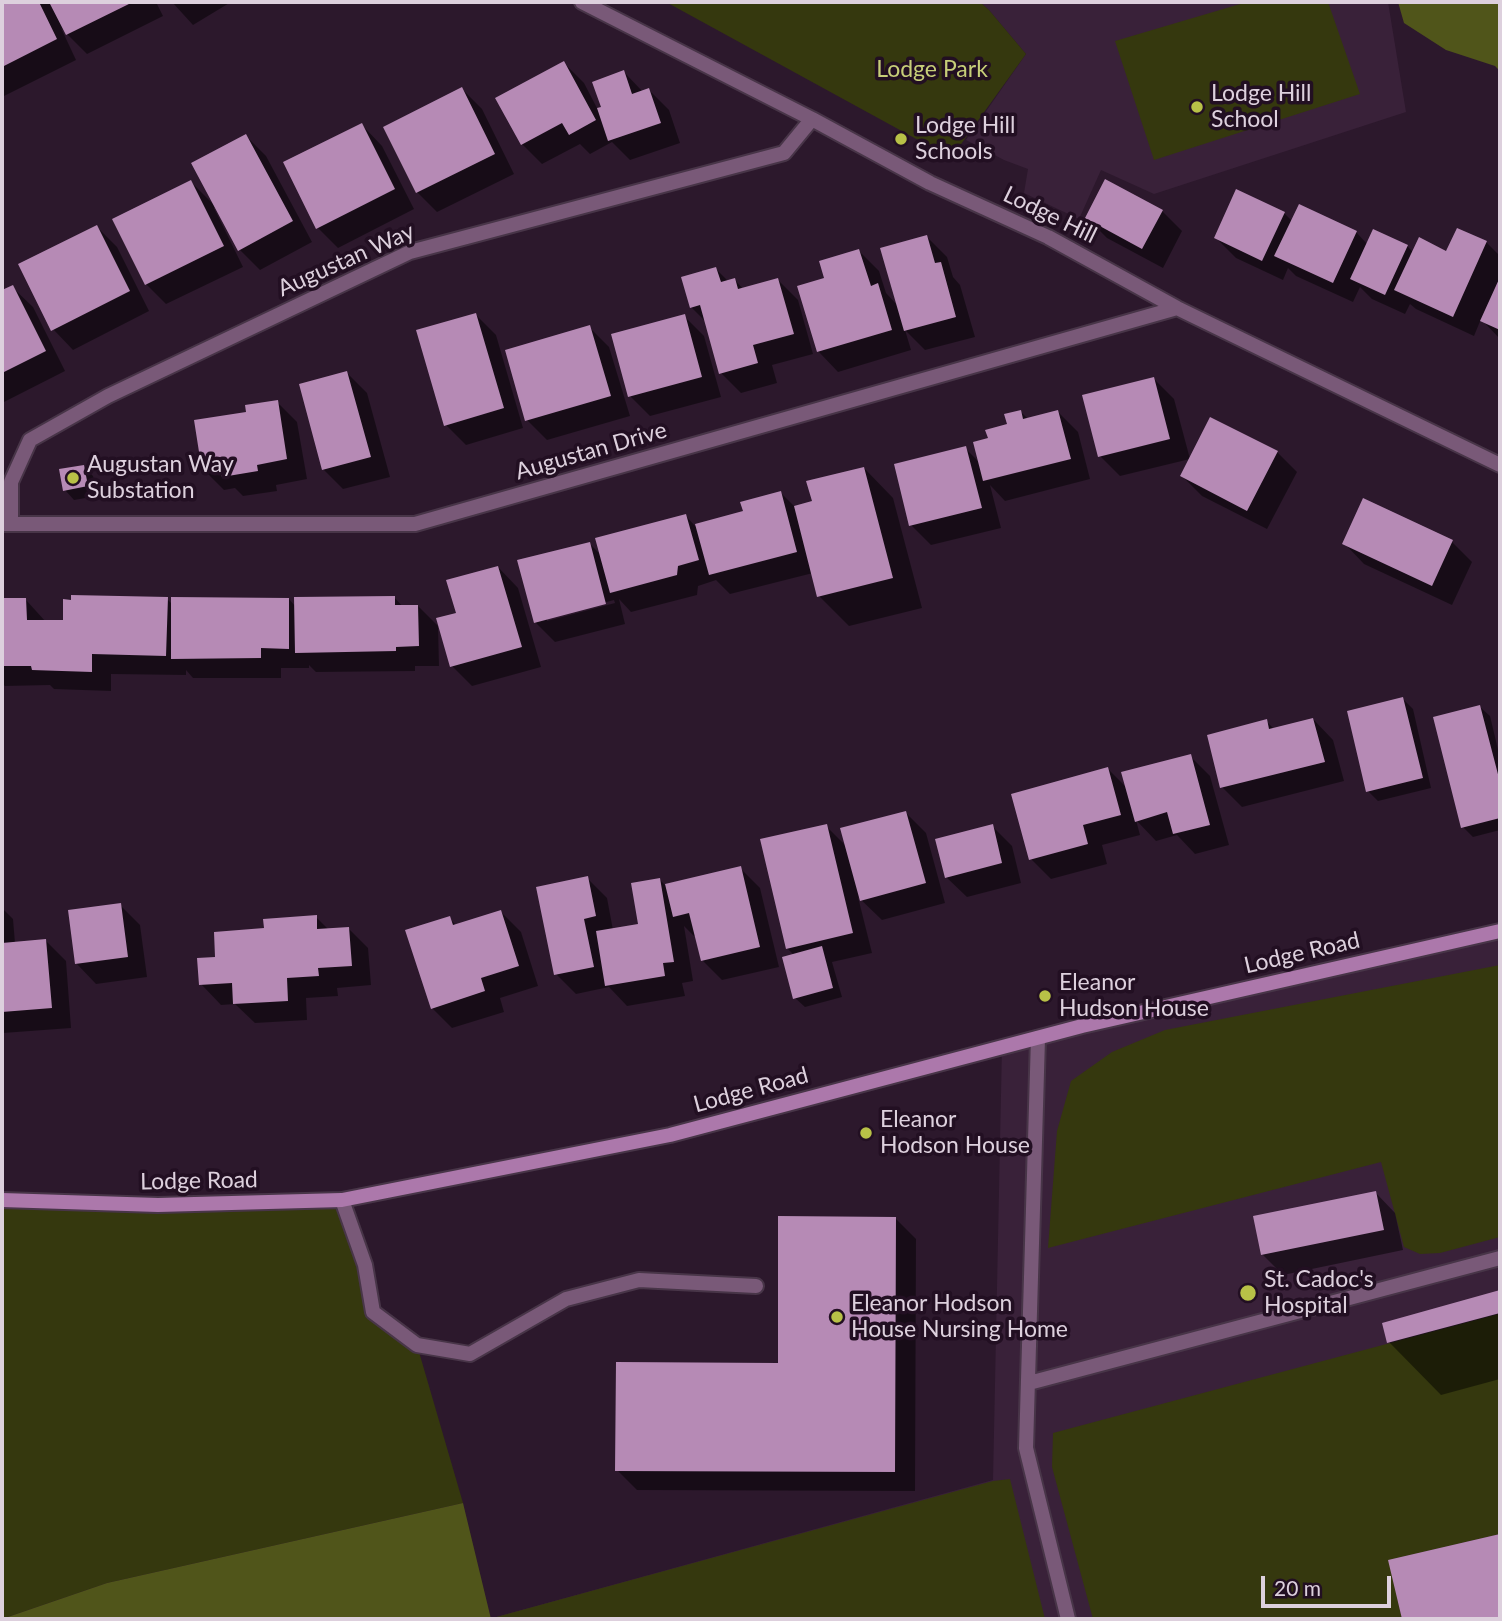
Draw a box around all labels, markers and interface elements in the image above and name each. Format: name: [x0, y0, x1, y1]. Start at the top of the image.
park label: Lodge Park: [876, 56, 988, 84]
place label: Lodge Hill School: [1211, 80, 1311, 134]
marker: Lodge Hill School: [1189, 99, 1205, 115]
place label: Lodge Hill Schools: [915, 112, 1015, 166]
marker: Lodge Hill Schools: [893, 131, 909, 147]
street label: Lodge Hill: [999, 181, 1101, 249]
street label: Augustan Way: [273, 218, 419, 302]
street label: Augustan Drive: [512, 416, 670, 486]
place label: Augustan Way Substation: [87, 451, 234, 505]
marker: Augustan Way Substation: [65, 470, 81, 486]
street label: Lodge Road: [1242, 926, 1362, 980]
place label: Eleanor Hudson House: [1059, 969, 1209, 1023]
marker: Eleanor Hudson House: [1037, 988, 1053, 1004]
street label: Lodge Road: [691, 1061, 811, 1119]
place label: Eleanor Hodson House: [880, 1106, 1030, 1160]
marker: Eleanor Hodson House: [858, 1125, 874, 1141]
street label: Lodge Road: [140, 1166, 258, 1196]
place label: St. Cadoc's Hospital: [1264, 1266, 1374, 1320]
marker: St. Cadoc's Hospital: [1238, 1283, 1258, 1303]
place label: Eleanor Hodson House Nursing Home: [851, 1290, 1068, 1344]
marker: Eleanor Hodson House Nursing Home: [829, 1309, 845, 1325]
scale bar: [1264, 1562, 1394, 1606]
text: 20 m: [1274, 1575, 1321, 1600]

